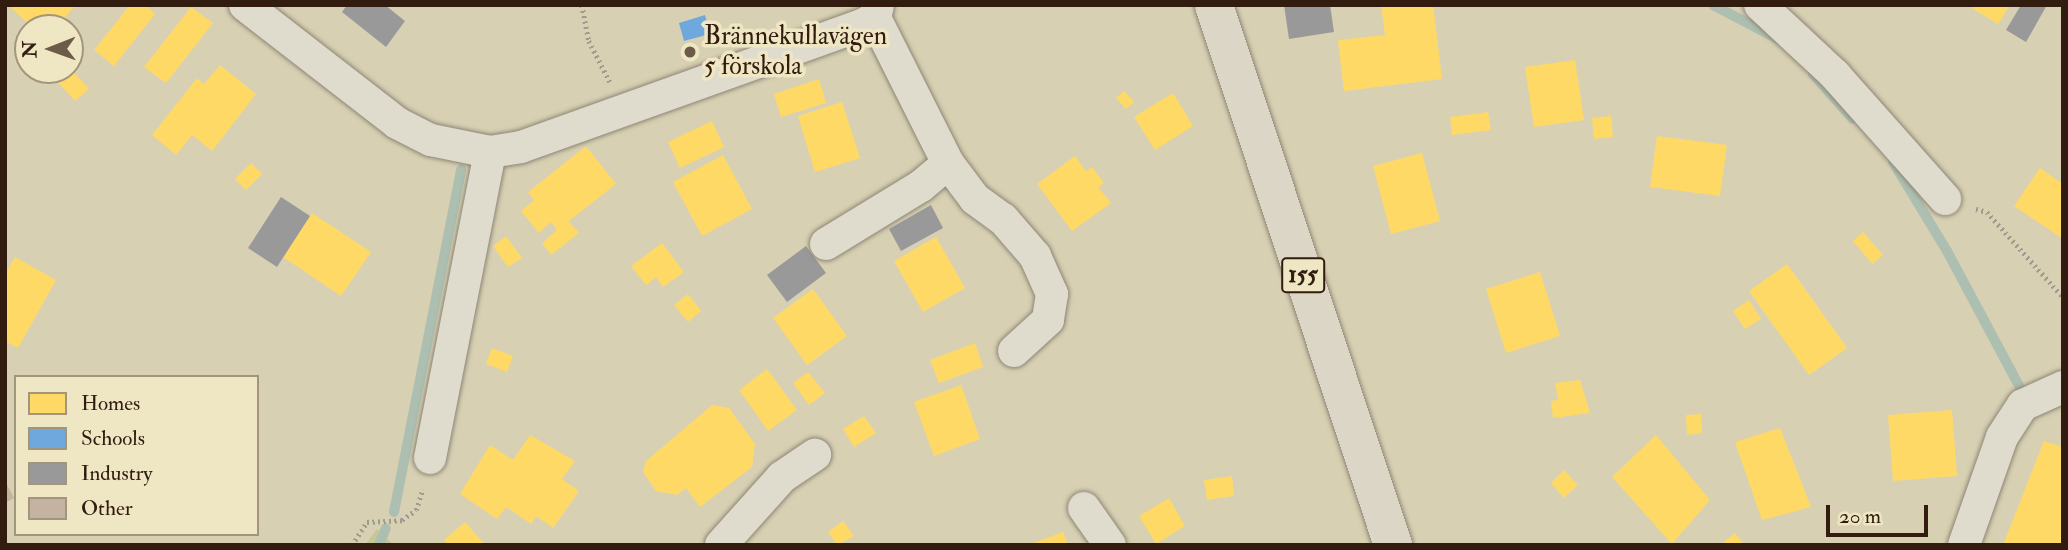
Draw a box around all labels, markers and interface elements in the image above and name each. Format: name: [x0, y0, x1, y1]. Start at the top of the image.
north arrow: [14, 14, 84, 84]
place label: Brännekullavägen 5 förskola: [704, 21, 887, 82]
text: N: [18, 41, 42, 58]
marker: Brännekullavägen 5 förskola: [682, 44, 698, 60]
road number: 155: [1280, 254, 1326, 296]
legend: [14, 375, 259, 536]
text: Homes: [81, 390, 140, 417]
text: Schools: [81, 425, 145, 452]
text: Industry: [81, 460, 153, 487]
scale bar: [1830, 490, 1932, 534]
text: Other: [81, 495, 133, 522]
text: 20 m: [1839, 503, 1881, 530]

